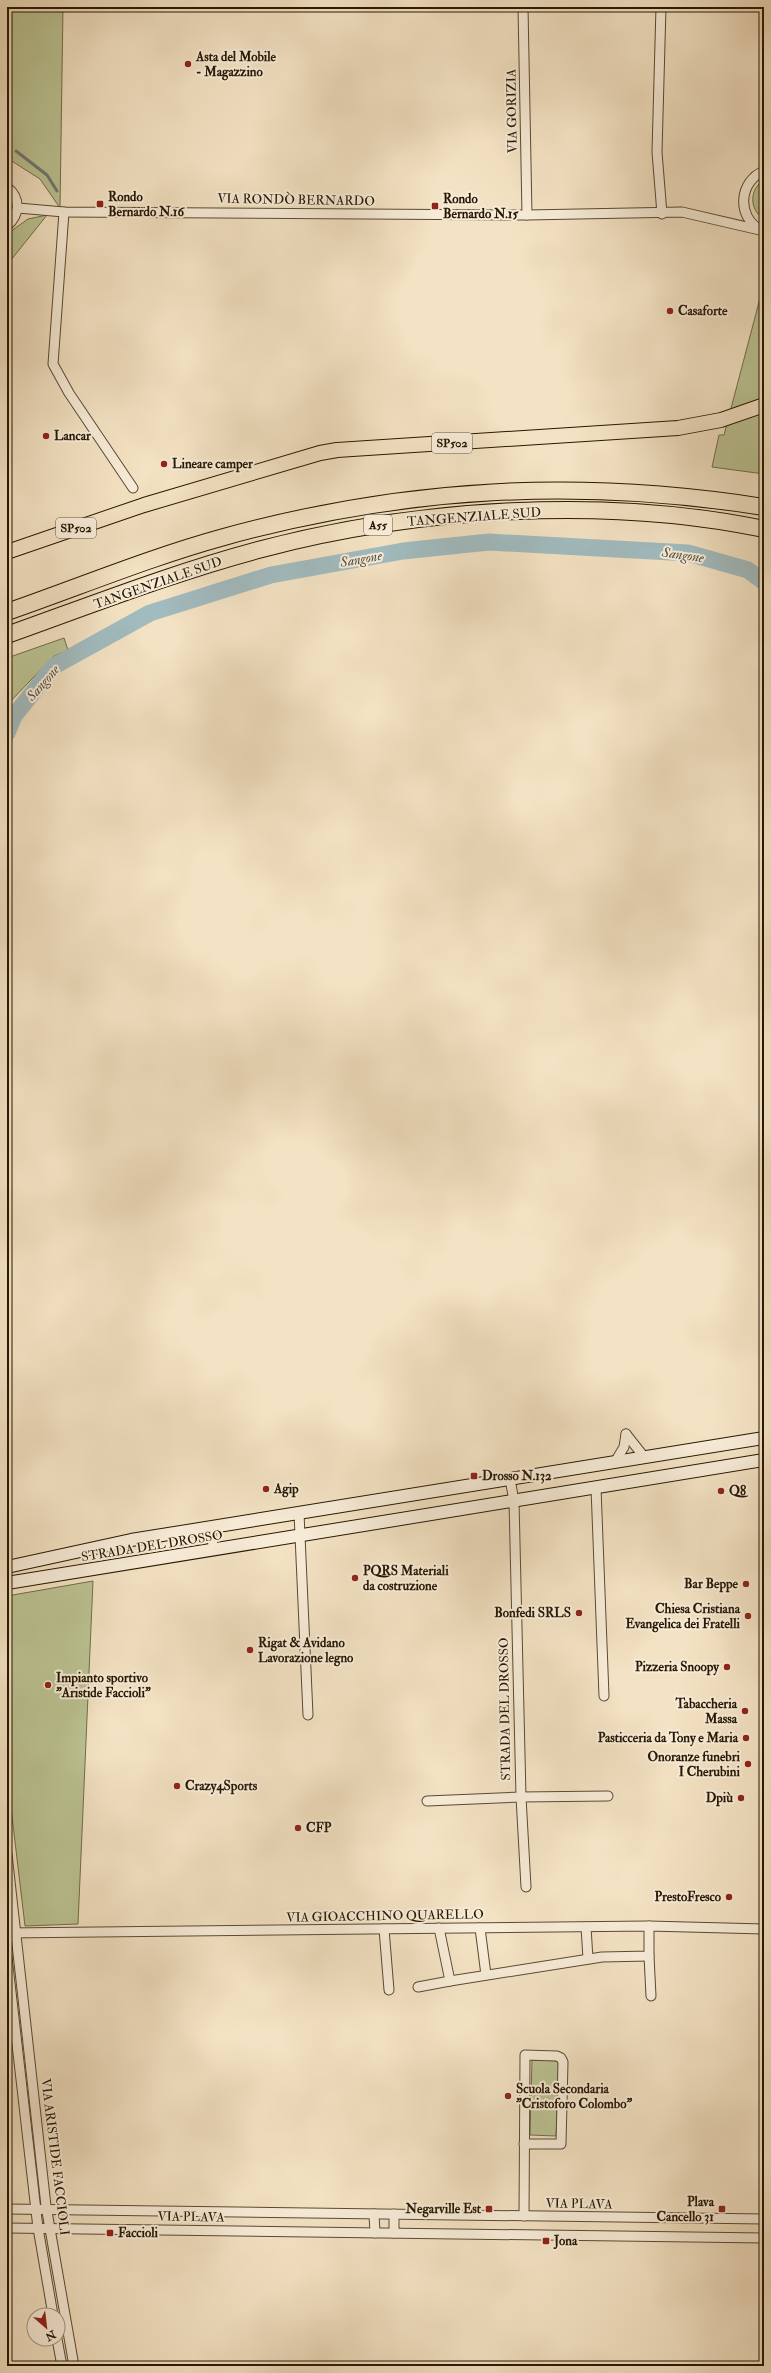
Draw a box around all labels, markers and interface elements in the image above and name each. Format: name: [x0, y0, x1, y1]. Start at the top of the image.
place label: Asta del Mobile - Magazzino: [195, 49, 277, 81]
marker: Asta del Mobile - Magazzino: [183, 59, 193, 69]
street label: VIA GORIZIA: [503, 68, 521, 153]
place label: Rondo Bernardo N.16: [108, 189, 185, 220]
street label: VIA RONDÒ BERNARDO: [217, 190, 375, 209]
place label: Rondo Bernardo N.15: [443, 191, 518, 222]
marker: Rondo Bernardo N.16: [95, 199, 105, 209]
marker: Rondo Bernardo N.15: [430, 201, 440, 211]
place label: Casaforte: [678, 303, 728, 319]
marker: Casaforte: [665, 306, 675, 316]
place label: Lancar: [54, 428, 92, 444]
marker: Lancar: [41, 431, 51, 441]
road number: SP502: [432, 433, 472, 453]
place label: Lineare camper: [172, 456, 254, 473]
marker: Lineare camper: [159, 459, 169, 469]
street label: TANGENZIALE SUD: [406, 504, 542, 530]
road number: A55: [364, 515, 392, 535]
road number: SP502: [56, 518, 96, 538]
water label: Sangone: [660, 544, 705, 566]
water label: Sangone: [338, 547, 383, 571]
street label: TANGENZIALE SUD: [92, 554, 224, 612]
water label: Sangone: [22, 661, 63, 705]
place label: Drosso N.132: [482, 1468, 552, 1484]
marker: Drosso N.132: [469, 1471, 479, 1481]
place label: Agip: [273, 1481, 299, 1498]
place label: Q8: [729, 1483, 749, 1499]
marker: Agip: [261, 1484, 271, 1494]
marker: Q8: [716, 1486, 726, 1496]
street label: STRADA DEL DROSSO: [80, 1527, 224, 1565]
place label: PQRS Materiali da costruzione: [363, 1563, 449, 1594]
marker: PQRS Materiali da costruzione: [350, 1573, 360, 1583]
place label: Bar Beppe: [684, 1576, 739, 1593]
marker: Bar Beppe: [741, 1579, 751, 1589]
place label: Chiesa Cristiana Evangelica dei Fratelli: [626, 1601, 741, 1633]
place label: Bonfedi SRLS: [494, 1605, 571, 1621]
marker: Bonfedi SRLS: [574, 1608, 584, 1618]
marker: Chiesa Cristiana Evangelica dei Fratelli: [743, 1611, 753, 1621]
place label: Rigat & Avidano Lavorazione legno: [258, 1635, 354, 1667]
street label: STRADA DEL DROSSO: [496, 1637, 514, 1781]
marker: Rigat & Avidano Lavorazione legno: [245, 1645, 255, 1655]
place label: Pizzeria Snoopy: [635, 1659, 720, 1676]
marker: Pizzeria Snoopy: [722, 1662, 732, 1672]
place label: Impianto sportivo "Aristide Faccioli": [56, 1670, 151, 1701]
marker: Impianto sportivo "Aristide Faccioli": [43, 1680, 53, 1690]
place label: Tabaccheria Massa: [674, 1696, 738, 1727]
marker: Tabaccheria Massa: [740, 1706, 750, 1716]
place label: Pasticceria da Tony e Maria: [598, 1730, 739, 1747]
marker: Pasticceria da Tony e Maria: [741, 1733, 751, 1743]
place label: Onoranze funebri I Cherubini: [647, 1749, 741, 1780]
marker: Onoranze funebri I Cherubini: [743, 1759, 753, 1769]
place label: Crazy4Sports: [185, 1778, 258, 1795]
marker: Crazy4Sports: [172, 1781, 182, 1791]
place label: Dpiù: [706, 1790, 733, 1807]
marker: Dpiù: [736, 1793, 746, 1803]
place label: CFP: [306, 1820, 332, 1836]
marker: CFP: [293, 1823, 303, 1833]
place label: PrestoFresco: [655, 1889, 722, 1905]
marker: PrestoFresco: [724, 1892, 734, 1902]
street label: VIA GIOACCHINO QUARELLO: [286, 1906, 484, 1926]
street label: VIA ARISTIDE FACCIOLI: [37, 2078, 73, 2236]
place label: Scuola Secondaria "Cristoforo Colombo": [516, 2081, 632, 2112]
marker: Scuola Secondaria "Cristoforo Colombo": [503, 2091, 513, 2101]
place label: Plava Cancello 31: [657, 2194, 715, 2225]
street label: VIA PLAVA: [545, 2195, 613, 2213]
place label: Negarville Est: [405, 2201, 482, 2218]
marker: Negarville Est: [484, 2204, 494, 2214]
marker: Plava Cancello 31: [717, 2204, 727, 2214]
street label: VIA PLAVA: [157, 2208, 225, 2226]
place label: Faccioli: [118, 2225, 159, 2241]
marker: Faccioli: [105, 2228, 115, 2238]
place label: Jona: [553, 2233, 578, 2250]
marker: Jona: [541, 2236, 551, 2246]
north arrow: [26, 2307, 66, 2347]
text: N: [42, 2327, 59, 2344]

